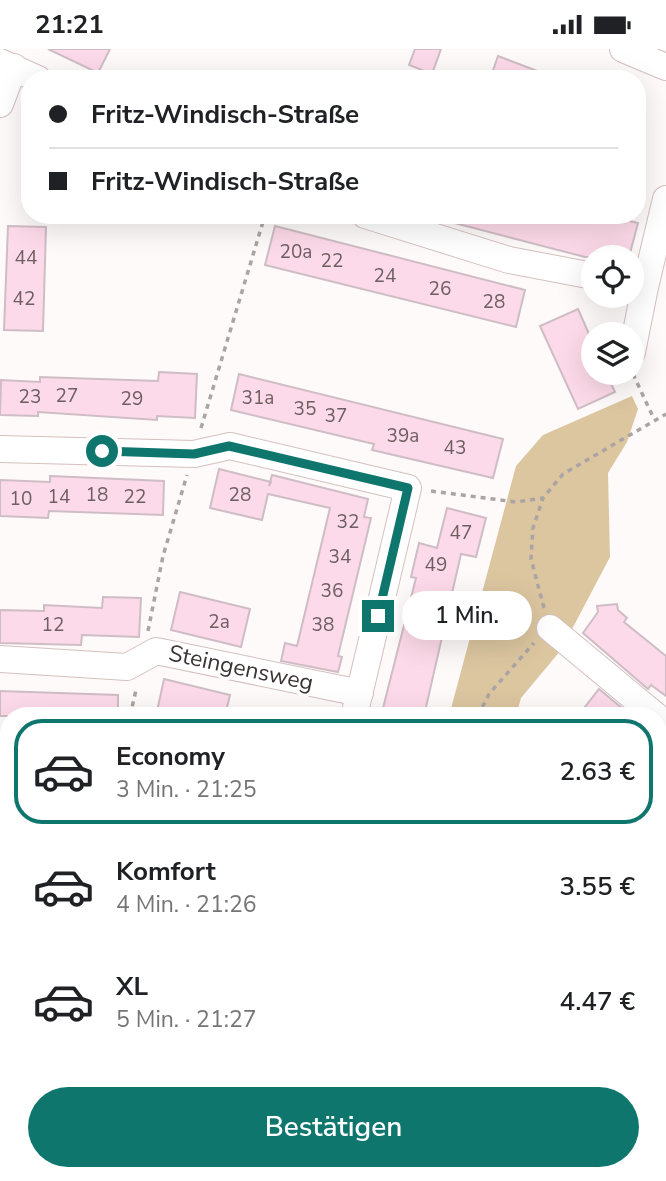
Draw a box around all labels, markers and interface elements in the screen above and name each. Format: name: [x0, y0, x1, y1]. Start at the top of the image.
text: 21:21: [35, 7, 104, 42]
text: Fritz-Windisch-Straße: [91, 97, 359, 132]
text: Fritz-Windisch-Straße: [91, 164, 359, 199]
house number: 20a: [280, 239, 312, 265]
house number: 44: [15, 245, 37, 271]
map controls: [581, 245, 644, 385]
button: locate: [581, 245, 644, 308]
house number: 22: [321, 248, 343, 274]
house number: 24: [374, 263, 396, 289]
house number: 26: [429, 276, 451, 302]
house number: 42: [13, 286, 35, 312]
house number: 28: [483, 289, 505, 315]
button: layers: [581, 322, 644, 385]
house number: 27: [56, 383, 78, 409]
house number: 23: [19, 384, 41, 410]
house number: 31a: [242, 385, 274, 411]
house number: 29: [121, 386, 143, 412]
house number: 35: [294, 396, 316, 422]
house number: 37: [325, 403, 347, 429]
house number: 39a: [387, 423, 419, 449]
route start: [86, 435, 118, 467]
house number: 43: [444, 435, 466, 461]
house number: 18: [86, 482, 108, 508]
house number: 28: [229, 482, 251, 508]
house number: 14: [48, 484, 70, 510]
house number: 22: [124, 484, 146, 510]
house number: 10: [10, 486, 32, 512]
house number: 32: [337, 509, 359, 535]
house number: 47: [450, 520, 472, 546]
house number: 34: [329, 544, 351, 570]
house number: 49: [425, 552, 447, 578]
house number: 36: [321, 578, 343, 604]
callout: 1 Min.: [402, 591, 532, 641]
route end: [362, 600, 394, 632]
text: 1 Min.: [435, 600, 499, 631]
house number: 2a: [208, 609, 230, 635]
house number: 12: [42, 612, 64, 638]
house number: 38: [312, 612, 334, 638]
street label: Steingensweg: [166, 638, 316, 698]
text: Economy: [116, 739, 225, 774]
icon: car: [32, 740, 95, 803]
text: 2.63 €: [560, 754, 635, 789]
text: 3 Min. · 21:25: [116, 774, 257, 805]
text: Komfort: [116, 854, 216, 889]
icon: car: [32, 855, 95, 918]
text: 3.55 €: [560, 869, 635, 904]
text: 4 Min. · 21:26: [116, 889, 257, 920]
text: XL: [116, 969, 148, 1004]
icon: car: [32, 970, 95, 1033]
text: 4.47 €: [560, 984, 635, 1019]
text: 5 Min. · 21:27: [116, 1004, 257, 1035]
button: Bestätigen: [28, 1087, 639, 1167]

